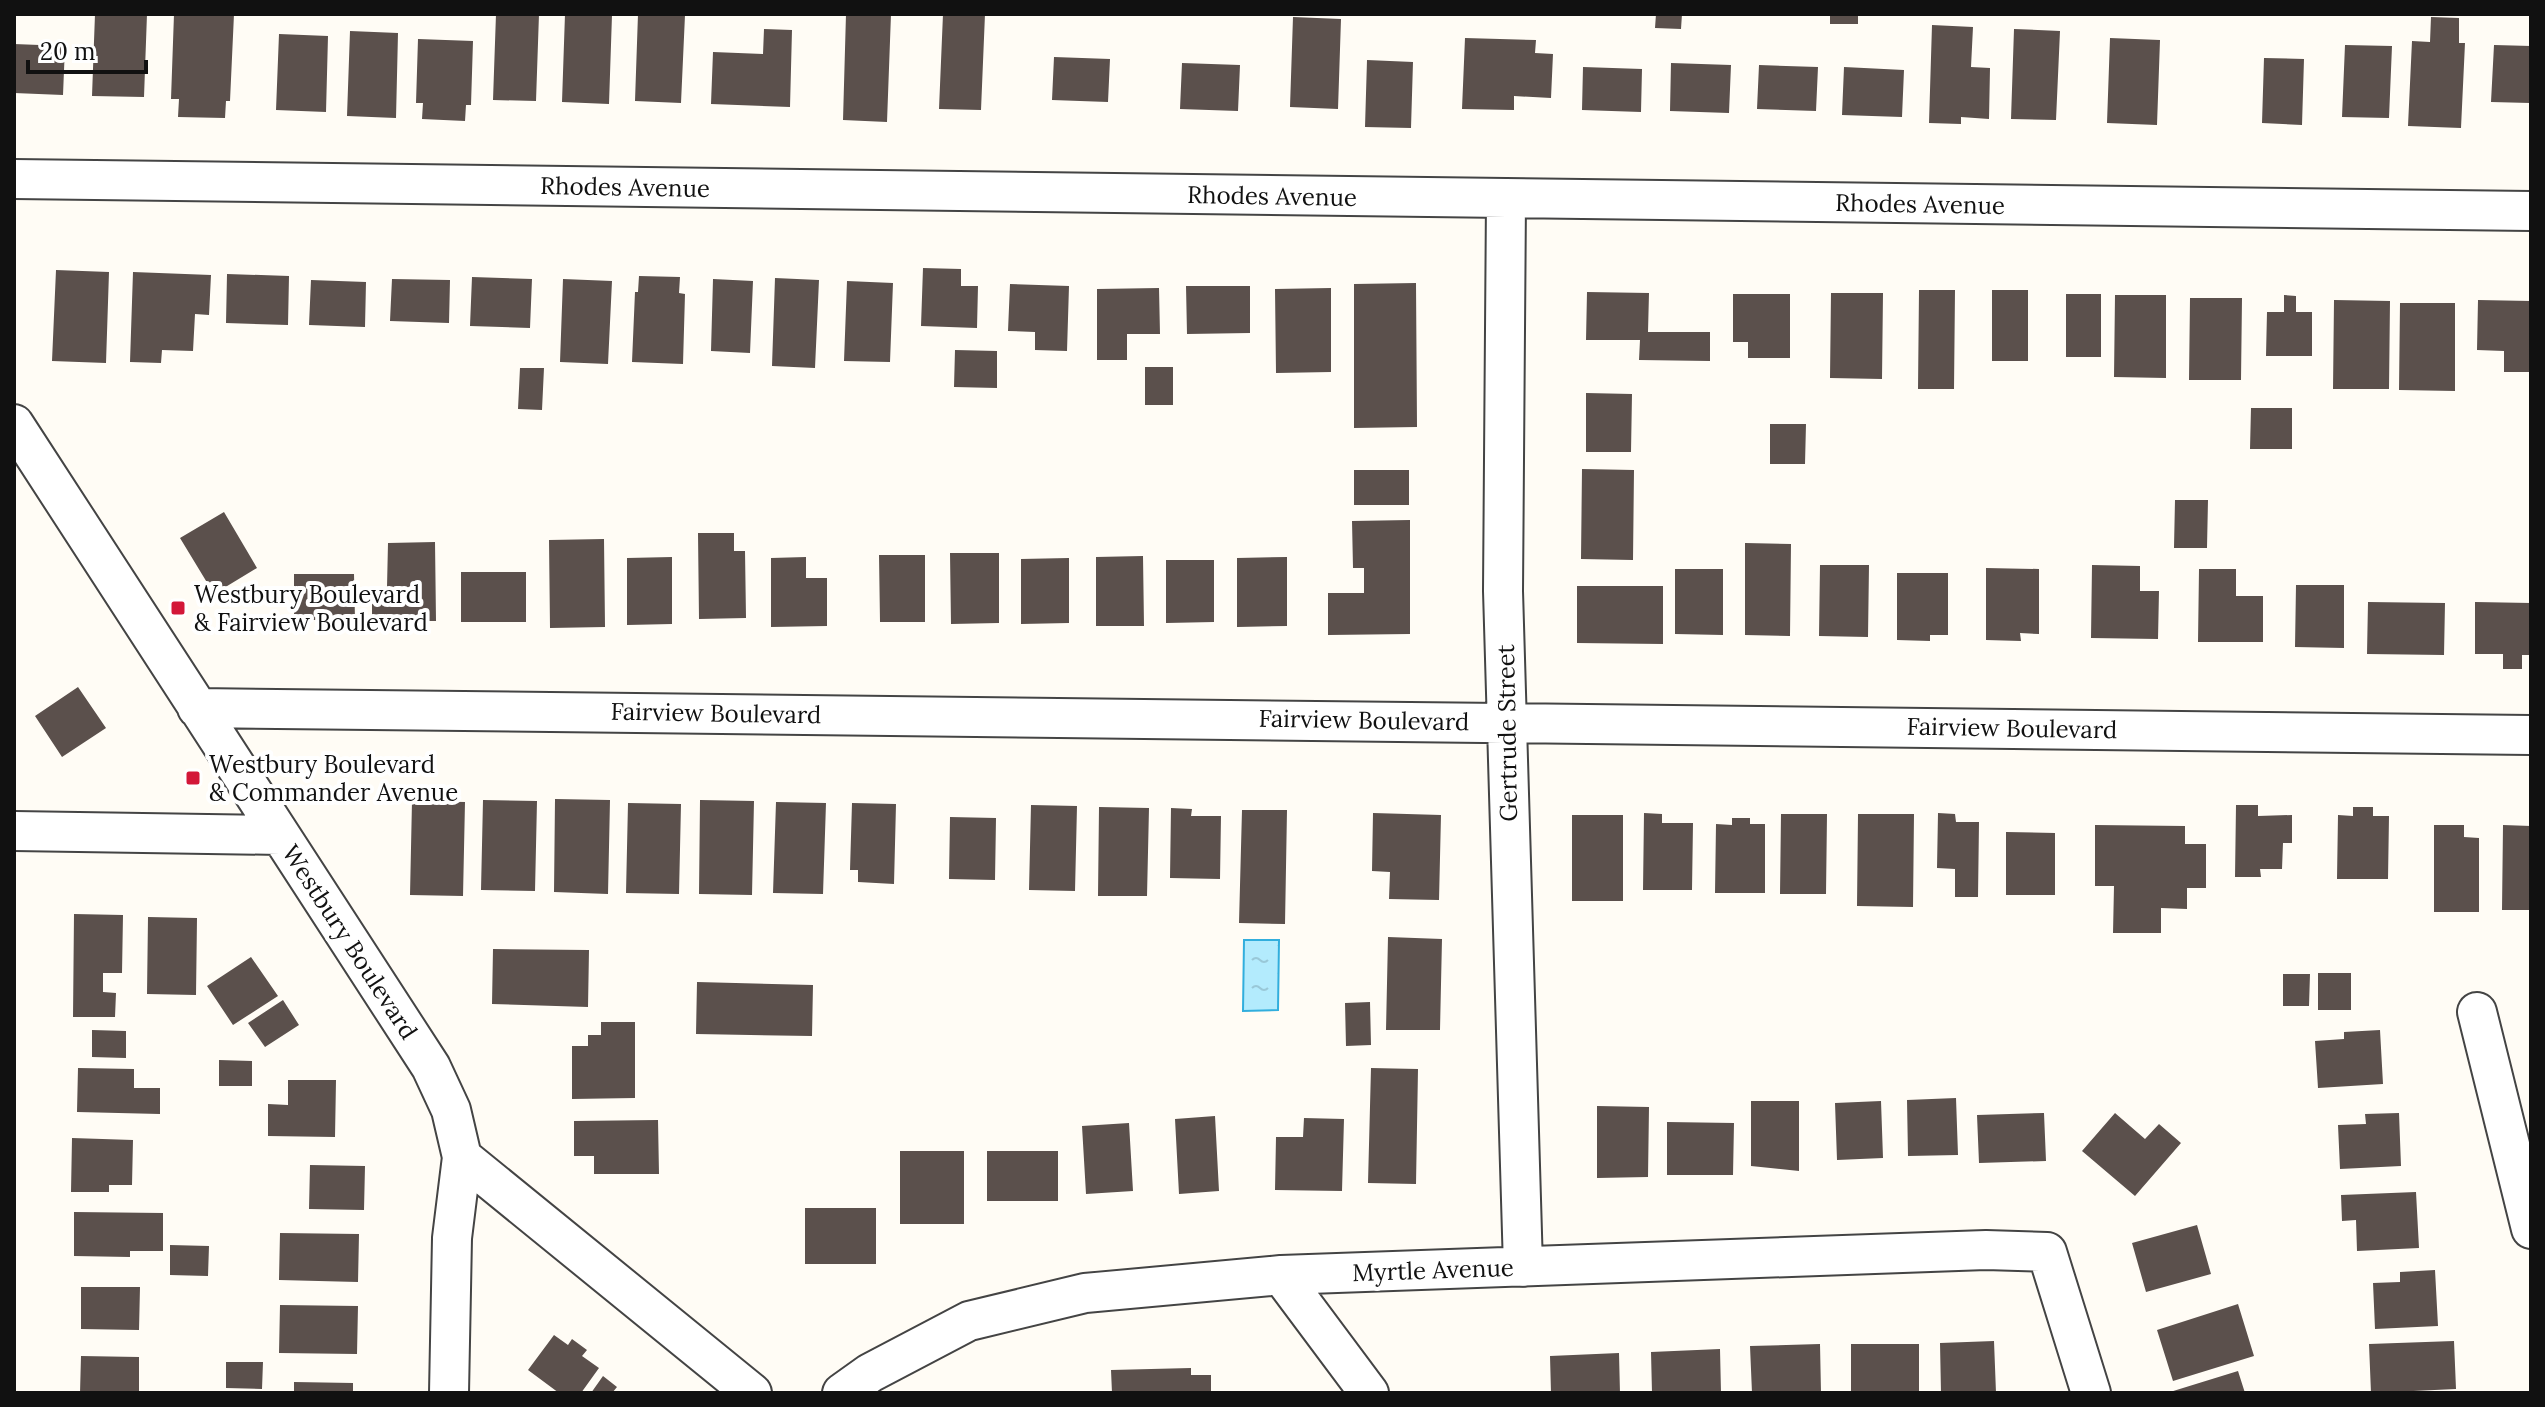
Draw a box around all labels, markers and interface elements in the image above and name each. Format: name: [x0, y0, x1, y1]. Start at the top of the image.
scale bar: [28, 24, 146, 74]
text: 20 m: [40, 36, 96, 67]
street label: Rhodes Avenue: [540, 170, 710, 204]
street label: Rhodes Avenue: [1187, 179, 1357, 213]
street label: Rhodes Avenue: [1835, 187, 2005, 221]
place label: Westbury Boulevard & Fairview Boulevard: [194, 579, 428, 638]
marker: Westbury Boulevard & Fairview Boulevard: [169, 599, 187, 617]
street label: Gertrude Street: [1490, 643, 1524, 822]
street label: Fairview Boulevard: [610, 696, 822, 730]
street label: Fairview Boulevard: [1258, 703, 1470, 737]
street label: Fairview Boulevard: [1906, 711, 2118, 745]
place label: Westbury Boulevard & Commander Avenue: [209, 749, 458, 808]
marker: Westbury Boulevard & Commander Avenue: [184, 769, 202, 787]
street label: Westbury Boulevard: [275, 839, 425, 1045]
street label: Myrtle Avenue: [1352, 1252, 1514, 1288]

